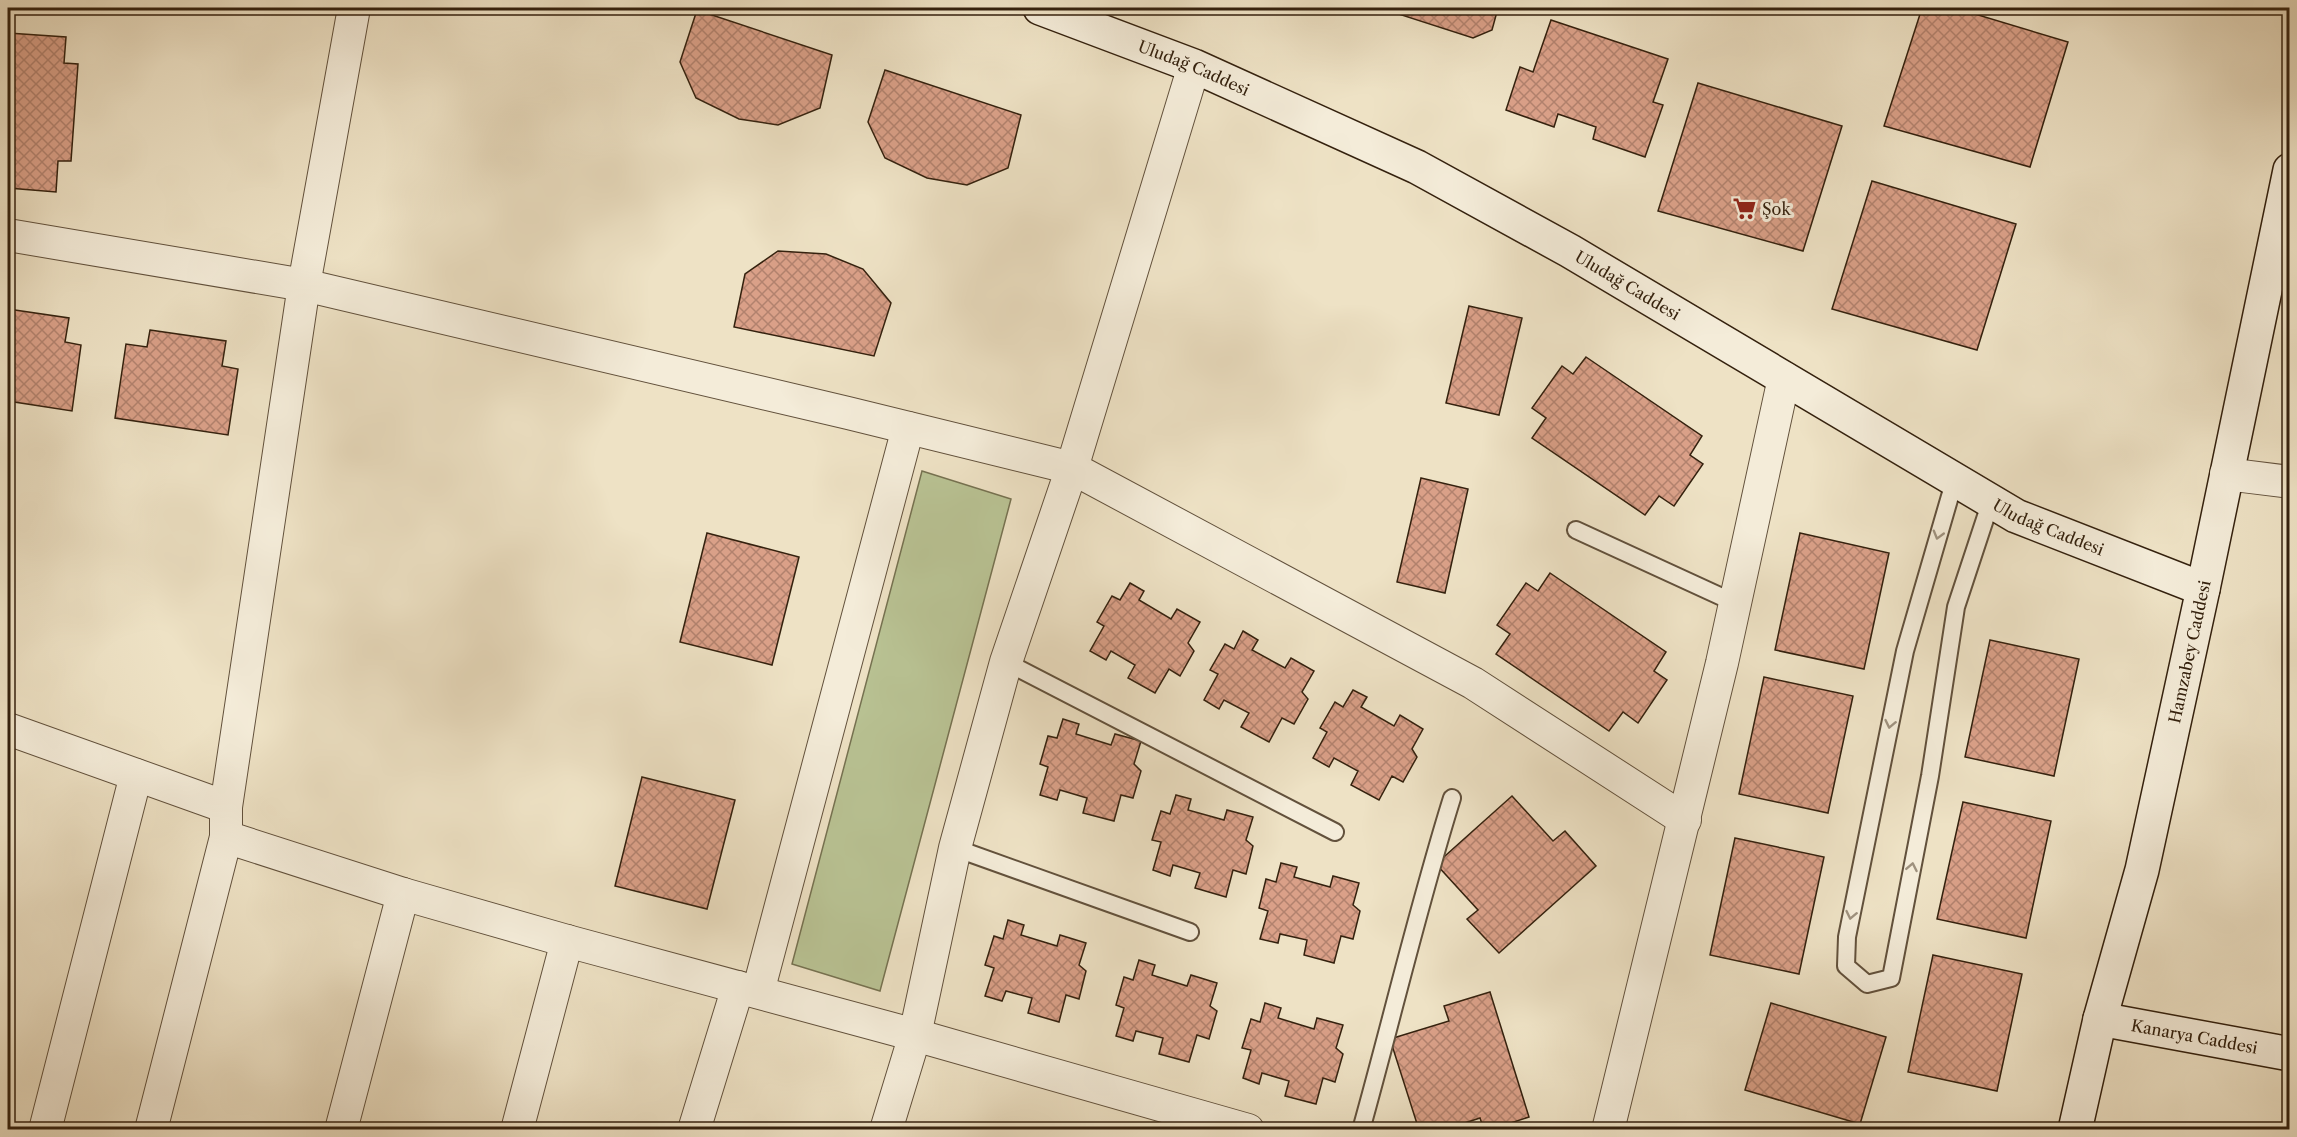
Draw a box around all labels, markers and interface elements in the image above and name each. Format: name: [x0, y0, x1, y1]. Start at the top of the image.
street label: Uludağ Caddesi: [1135, 36, 1253, 100]
supermarket icon: Şok: [1731, 196, 1757, 222]
place label: Şok: [1762, 199, 1791, 219]
street label: Uludağ Caddesi: [1571, 246, 1684, 324]
street label: Uludağ Caddesi: [1989, 495, 2107, 559]
one-way arrow: [1933, 530, 1946, 540]
street label: Hamzabey Caddesi: [2164, 578, 2215, 725]
one-way arrow: [1884, 719, 1897, 729]
one-way arrow: [1905, 863, 1918, 873]
one-way arrow: [1845, 910, 1858, 920]
street label: Kanarya Caddesi: [2130, 1015, 2259, 1058]

